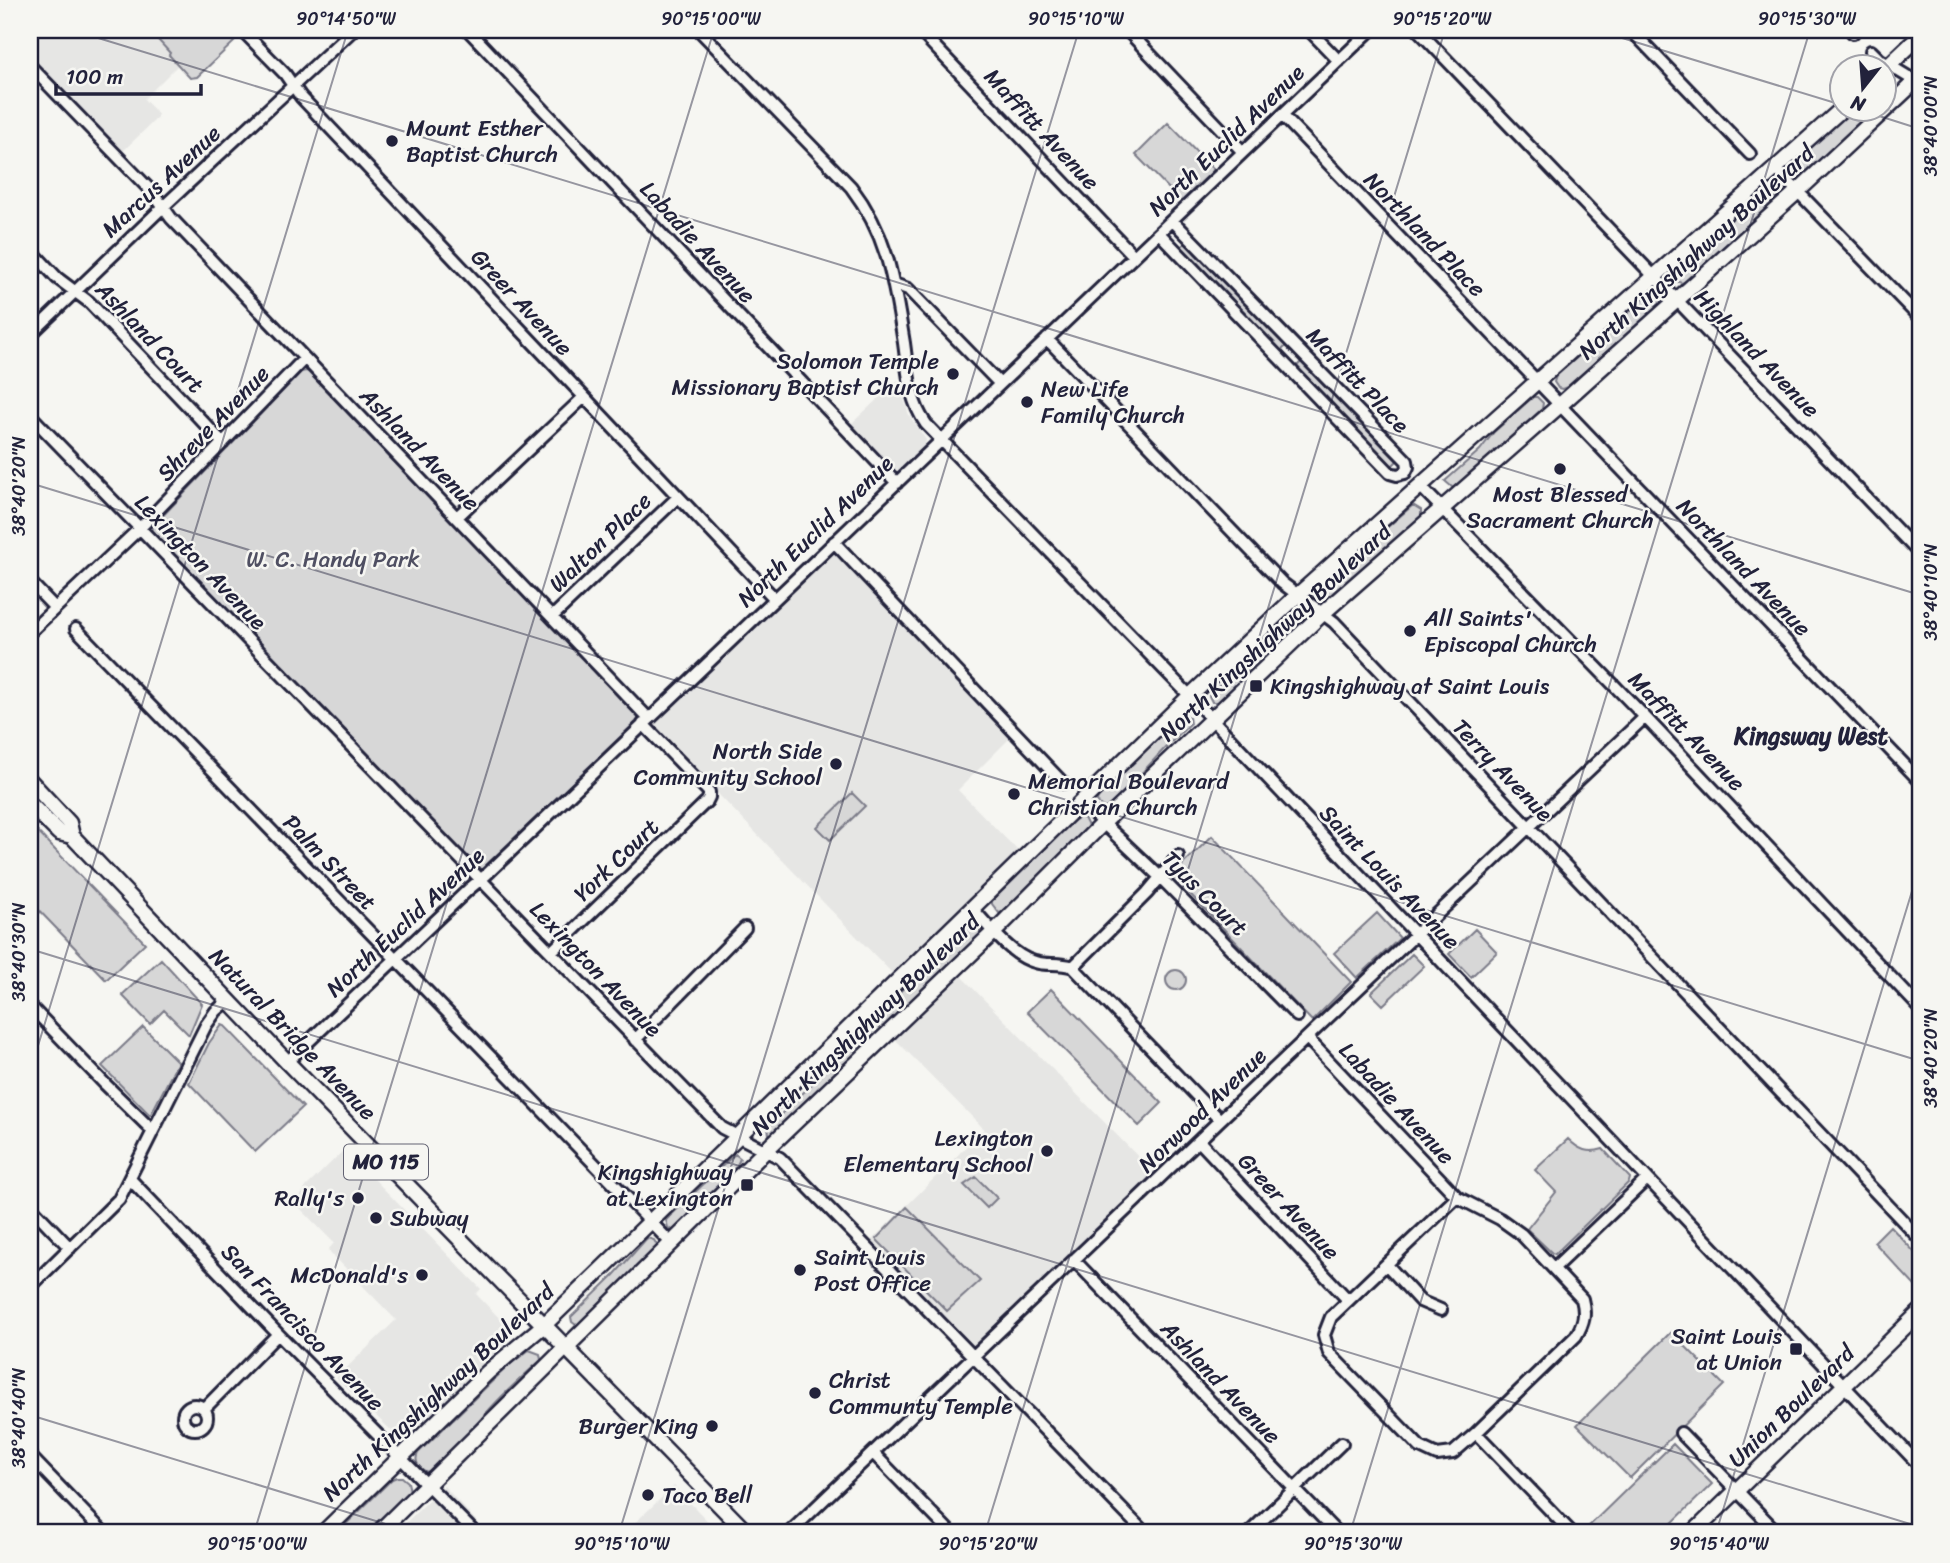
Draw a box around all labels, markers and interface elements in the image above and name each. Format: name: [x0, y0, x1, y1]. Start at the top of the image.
text: 90°14'50"W: [296, 3, 397, 35]
text: 90°15'00"W: [661, 3, 762, 35]
text: 90°15'10"W: [1028, 3, 1125, 35]
text: 90°15'20"W: [1393, 3, 1492, 35]
text: 90°15'30"W: [1758, 3, 1857, 35]
scale bar: [56, 52, 201, 96]
north arrow: [1828, 52, 1898, 122]
street label: North Euclid Avenue: [1138, 54, 1315, 227]
text: 100 m: [66, 58, 123, 96]
street label: Maffitt Avenue: [973, 58, 1110, 201]
text: 38°40'00"N: [1915, 75, 1947, 176]
text: N: [1846, 86, 1870, 122]
place label: Mount Esther Baptist Church: [406, 108, 558, 175]
street label: Marcus Avenue: [92, 114, 231, 248]
marker: Mount Esther Baptist Church: [384, 133, 400, 149]
street label: North Kingshighway Boulevard: [1569, 133, 1826, 370]
street label: Northland Place: [1353, 161, 1496, 307]
street label: Labadie Avenue: [629, 171, 766, 314]
street label: Greer Avenue: [460, 239, 583, 366]
street label: Ashland Court: [84, 271, 214, 403]
street label: Highland Avenue: [1683, 279, 1830, 428]
street label: Maffitt Place: [1296, 317, 1420, 444]
place label: Solomon Temple Missionary Baptist Church: [671, 341, 939, 408]
street label: Shreve Avenue: [147, 355, 280, 491]
marker: Solomon Temple Missionary Baptist Church: [945, 366, 961, 382]
place label: New Life Family Church: [1041, 369, 1185, 436]
street label: Ashland Avenue: [348, 377, 490, 521]
marker: New Life Family Church: [1019, 394, 1035, 410]
text: 38°40'20"N: [3, 436, 35, 536]
street label: North Euclid Avenue: [727, 445, 904, 618]
marker: Most Blessed Sacrament Church: [1552, 461, 1568, 477]
place label: Most Blessed Sacrament Church: [1466, 474, 1654, 541]
street label: Walton Place: [539, 482, 662, 603]
street label: Lexington Avenue: [124, 484, 277, 641]
street label: Northland Avenue: [1666, 488, 1821, 647]
street label: North Kingshighway Boulevard: [1149, 511, 1403, 752]
park label: W. C. Handy Park: [246, 539, 420, 580]
text: 38°40'10"N: [1915, 543, 1947, 640]
place label: All Saints' Episcopal Church: [1423, 598, 1597, 665]
marker: All Saints' Episcopal Church: [1402, 623, 1418, 639]
street label: Maffitt Avenue: [1618, 661, 1756, 802]
place label: Kingshighway at Saint Louis: [1270, 666, 1550, 707]
marker: Kingshighway at Saint Louis: [1248, 678, 1264, 694]
street label: Terry Avenue: [1442, 708, 1563, 832]
district label: Kingsway West: [1733, 715, 1888, 757]
place label: North Side Community School: [634, 731, 822, 798]
marker: North Side Community School: [828, 756, 844, 772]
place label: Memorial Boulevard Christian Church: [1028, 761, 1230, 828]
marker: Memorial Boulevard Christian Church: [1006, 786, 1022, 802]
street label: Saint Louis Avenue: [1309, 795, 1471, 960]
street label: Palm Street: [272, 804, 387, 921]
street label: York Court: [563, 808, 669, 912]
street label: North Euclid Avenue: [316, 837, 495, 1008]
street label: Tyus Court: [1151, 840, 1258, 947]
street label: Lexington Avenue: [519, 891, 672, 1048]
text: 38°40'30"N: [3, 902, 35, 1001]
street label: North Kingshighway Boulevard: [741, 902, 991, 1146]
street label: Natural Bridge Avenue: [198, 938, 387, 1131]
text: 38°40'20"N: [1915, 1008, 1947, 1108]
street label: Labadie Avenue: [1328, 1032, 1465, 1175]
street label: Norwood Avenue: [1128, 1037, 1277, 1183]
place label: Lexington Elementary School: [843, 1118, 1033, 1185]
marker: Lexington Elementary School: [1039, 1143, 1055, 1159]
street label: Greer Avenue: [1227, 1143, 1350, 1270]
road number: MO 115: [344, 1144, 428, 1180]
place label: Kingshighway at Lexington: [598, 1152, 733, 1219]
marker: Kingshighway at Lexington: [739, 1177, 755, 1193]
place label: Rally's: [274, 1178, 344, 1219]
marker: Rally's: [350, 1190, 366, 1206]
place label: Subway: [390, 1198, 469, 1239]
marker: Subway: [368, 1210, 384, 1226]
street label: San Francisco Avenue: [211, 1233, 395, 1422]
place label: Saint Louis Post Office: [814, 1237, 931, 1304]
place label: McDonald's: [290, 1255, 408, 1296]
marker: Saint Louis Post Office: [792, 1262, 808, 1278]
marker: McDonald's: [414, 1267, 430, 1283]
street label: North Kingshighway Boulevard: [312, 1271, 566, 1512]
street label: Ashland Avenue: [1149, 1310, 1291, 1454]
place label: Saint Louis at Union: [1671, 1316, 1783, 1383]
street label: Union Boulevard: [1718, 1333, 1866, 1478]
marker: Saint Louis at Union: [1788, 1341, 1804, 1357]
place label: Christ Communty Temple: [829, 1360, 1013, 1427]
text: 38°40'40"N: [3, 1367, 35, 1468]
marker: Christ Communty Temple: [807, 1385, 823, 1401]
place label: Burger King: [579, 1406, 698, 1447]
marker: Burger King: [704, 1418, 720, 1434]
place label: Taco Bell: [662, 1475, 753, 1516]
marker: Taco Bell: [640, 1487, 656, 1503]
text: 90°15'00"W: [207, 1528, 308, 1560]
text: 90°15'10"W: [574, 1528, 671, 1560]
text: 90°15'20"W: [939, 1528, 1038, 1560]
text: 90°15'30"W: [1304, 1528, 1403, 1560]
text: 90°15'40"W: [1669, 1528, 1770, 1560]

